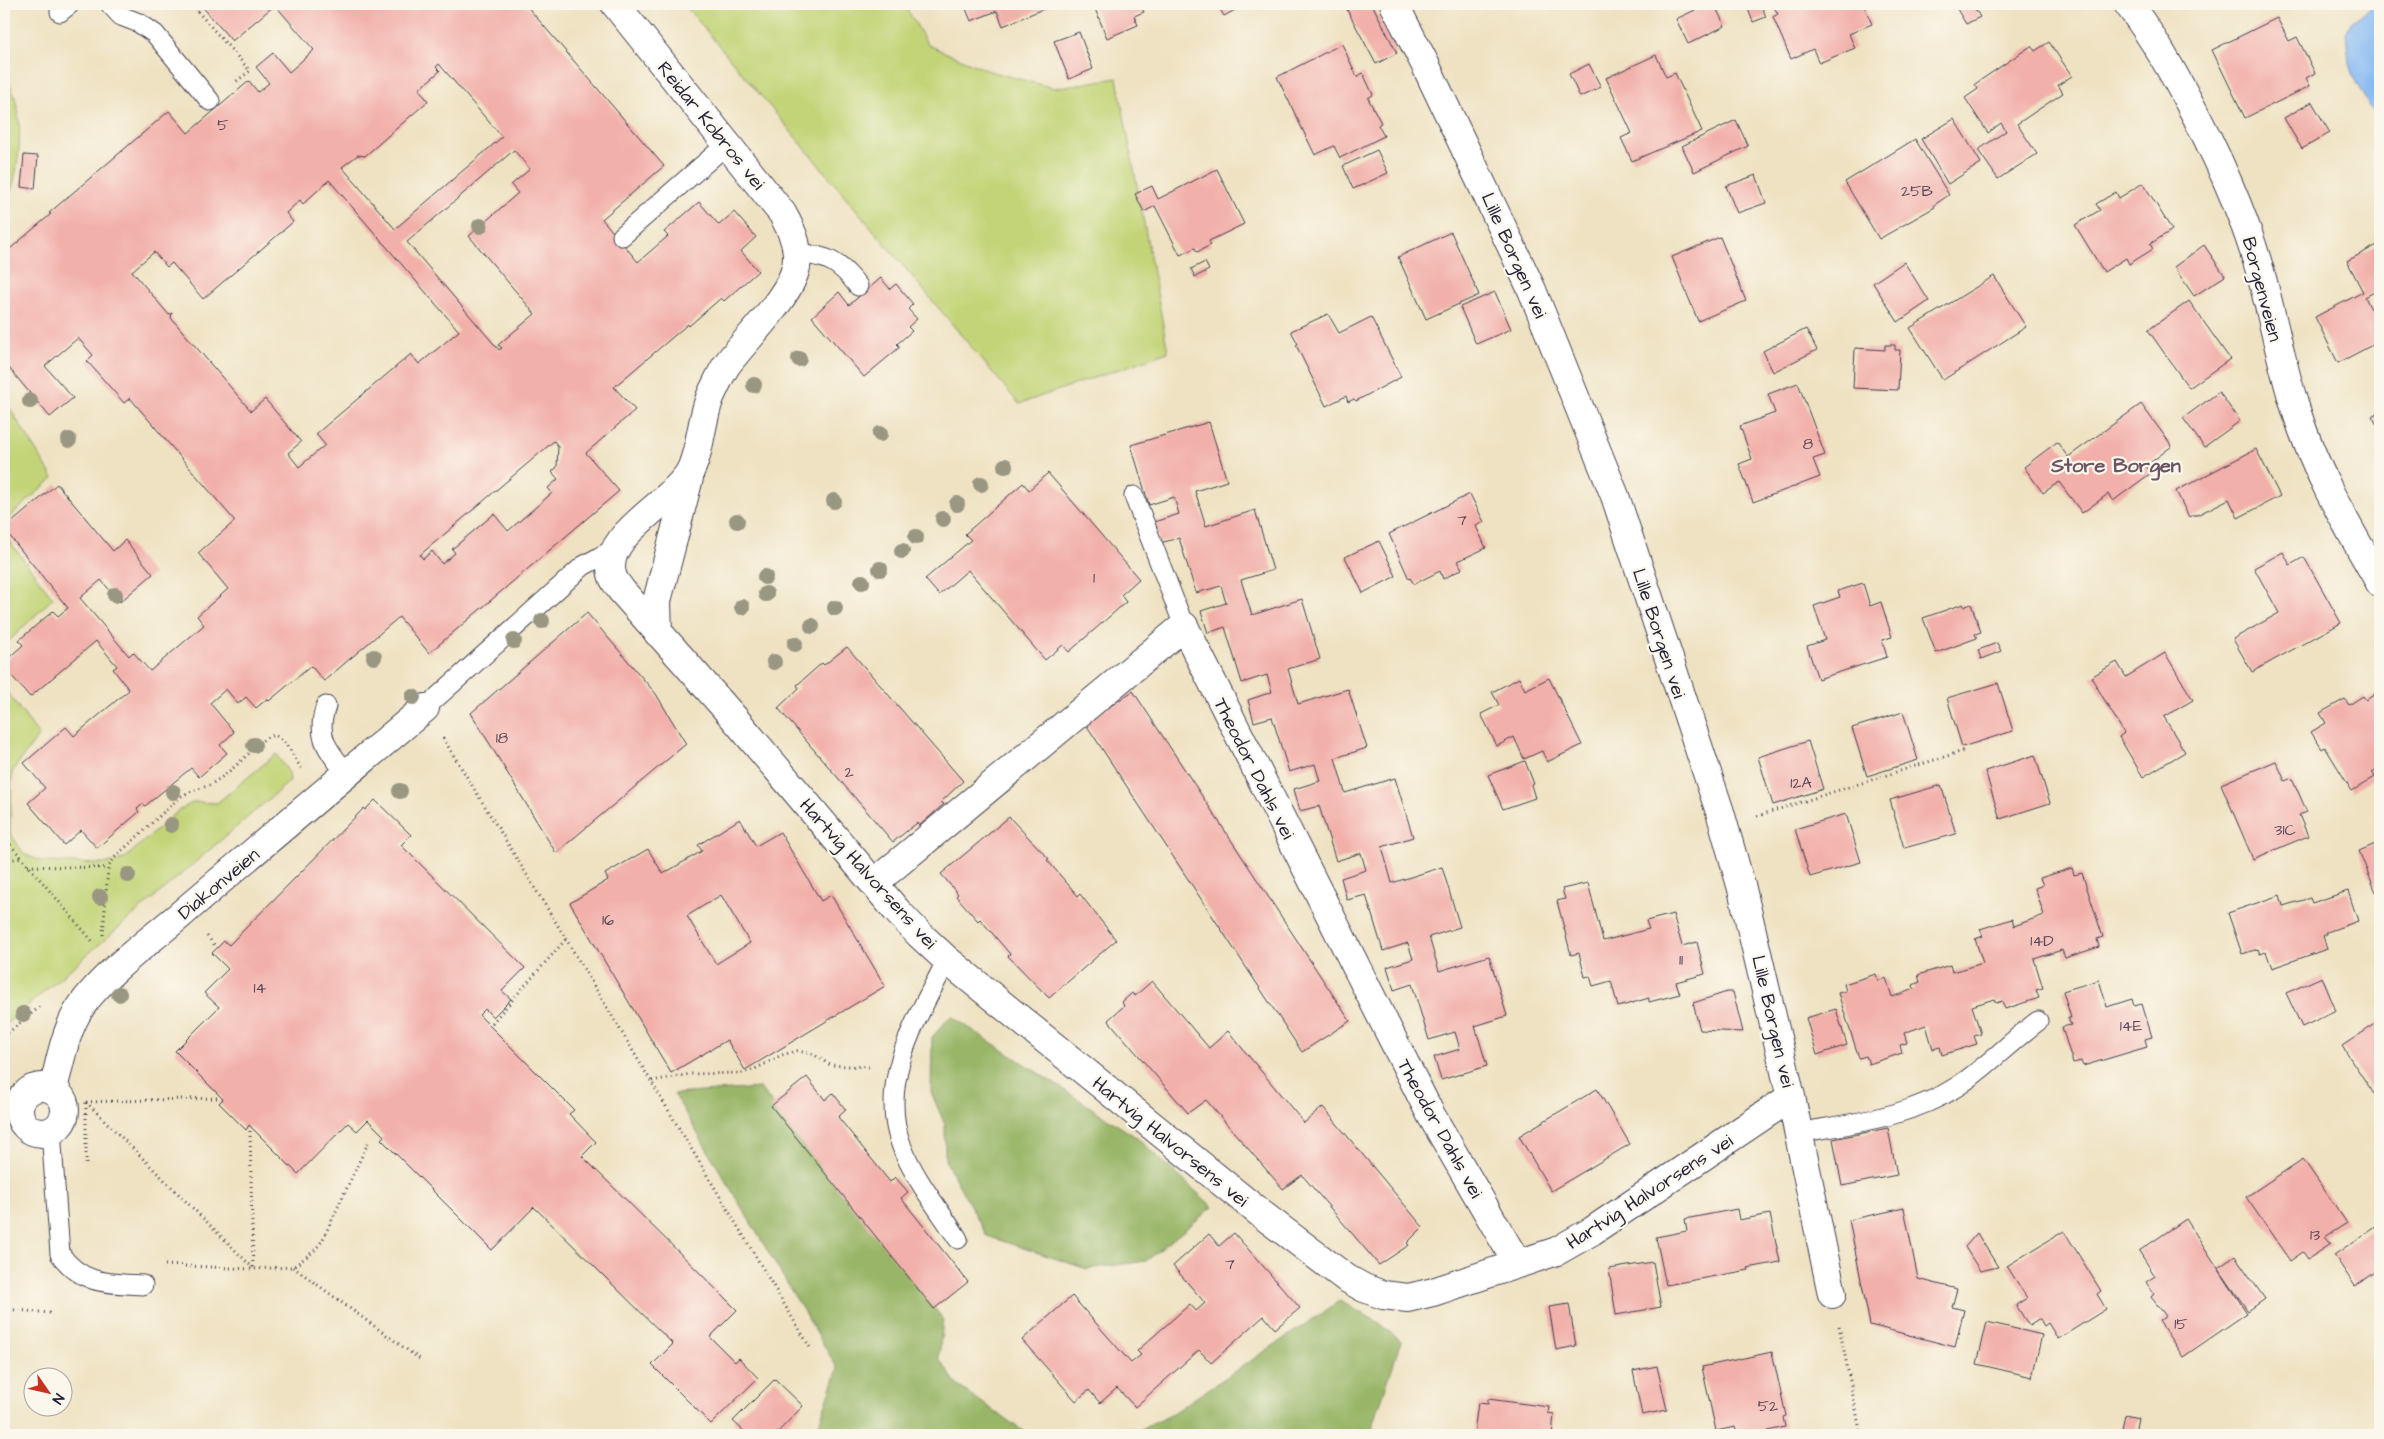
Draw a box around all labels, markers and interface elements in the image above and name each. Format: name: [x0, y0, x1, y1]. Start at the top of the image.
street label: Reidar Kobros vei: [651, 56, 771, 196]
house number: 5: [217, 114, 229, 136]
house number: 25B: [1901, 180, 1934, 202]
street label: Lille Borgen vei: [1473, 189, 1553, 323]
street label: Borgenveien: [2234, 234, 2288, 345]
house number: 8: [1803, 433, 1813, 455]
district label: Store Borgen: [2050, 452, 2181, 481]
house number: 7: [1457, 509, 1467, 531]
street label: Lille Borgen vei: [1624, 565, 1692, 702]
house number: 1: [1093, 567, 1095, 589]
street label: Theodor Dahls vei: [1206, 693, 1301, 844]
house number: 18: [496, 727, 508, 749]
house number: 2: [844, 761, 854, 783]
house number: 12A: [1790, 772, 1812, 794]
street label: Hartvig Halvorsens vei: [792, 793, 943, 956]
house number: 31C: [2274, 819, 2296, 841]
street label: Diakonveien: [172, 842, 266, 926]
house number: 16: [602, 909, 614, 931]
house number: 14D: [2030, 930, 2054, 952]
house number: 11: [1679, 949, 1683, 971]
street label: Lille Borgen vei: [1743, 953, 1801, 1090]
house number: 14: [254, 977, 267, 999]
house number: 14E: [2120, 1015, 2143, 1037]
street label: Theodor Dahls vei: [1390, 1054, 1489, 1203]
street label: Hartvig Halvorsens vei: [1085, 1071, 1254, 1215]
street label: Hartvig Halvorsens vei: [1561, 1128, 1739, 1257]
house number: 13: [2310, 1224, 2320, 1246]
house number: 7: [1225, 1253, 1235, 1275]
house number: 15: [2174, 1313, 2188, 1335]
north arrow: [22, 1366, 72, 1416]
text: N: [47, 1389, 69, 1408]
house number: 52: [1758, 1395, 1778, 1417]

